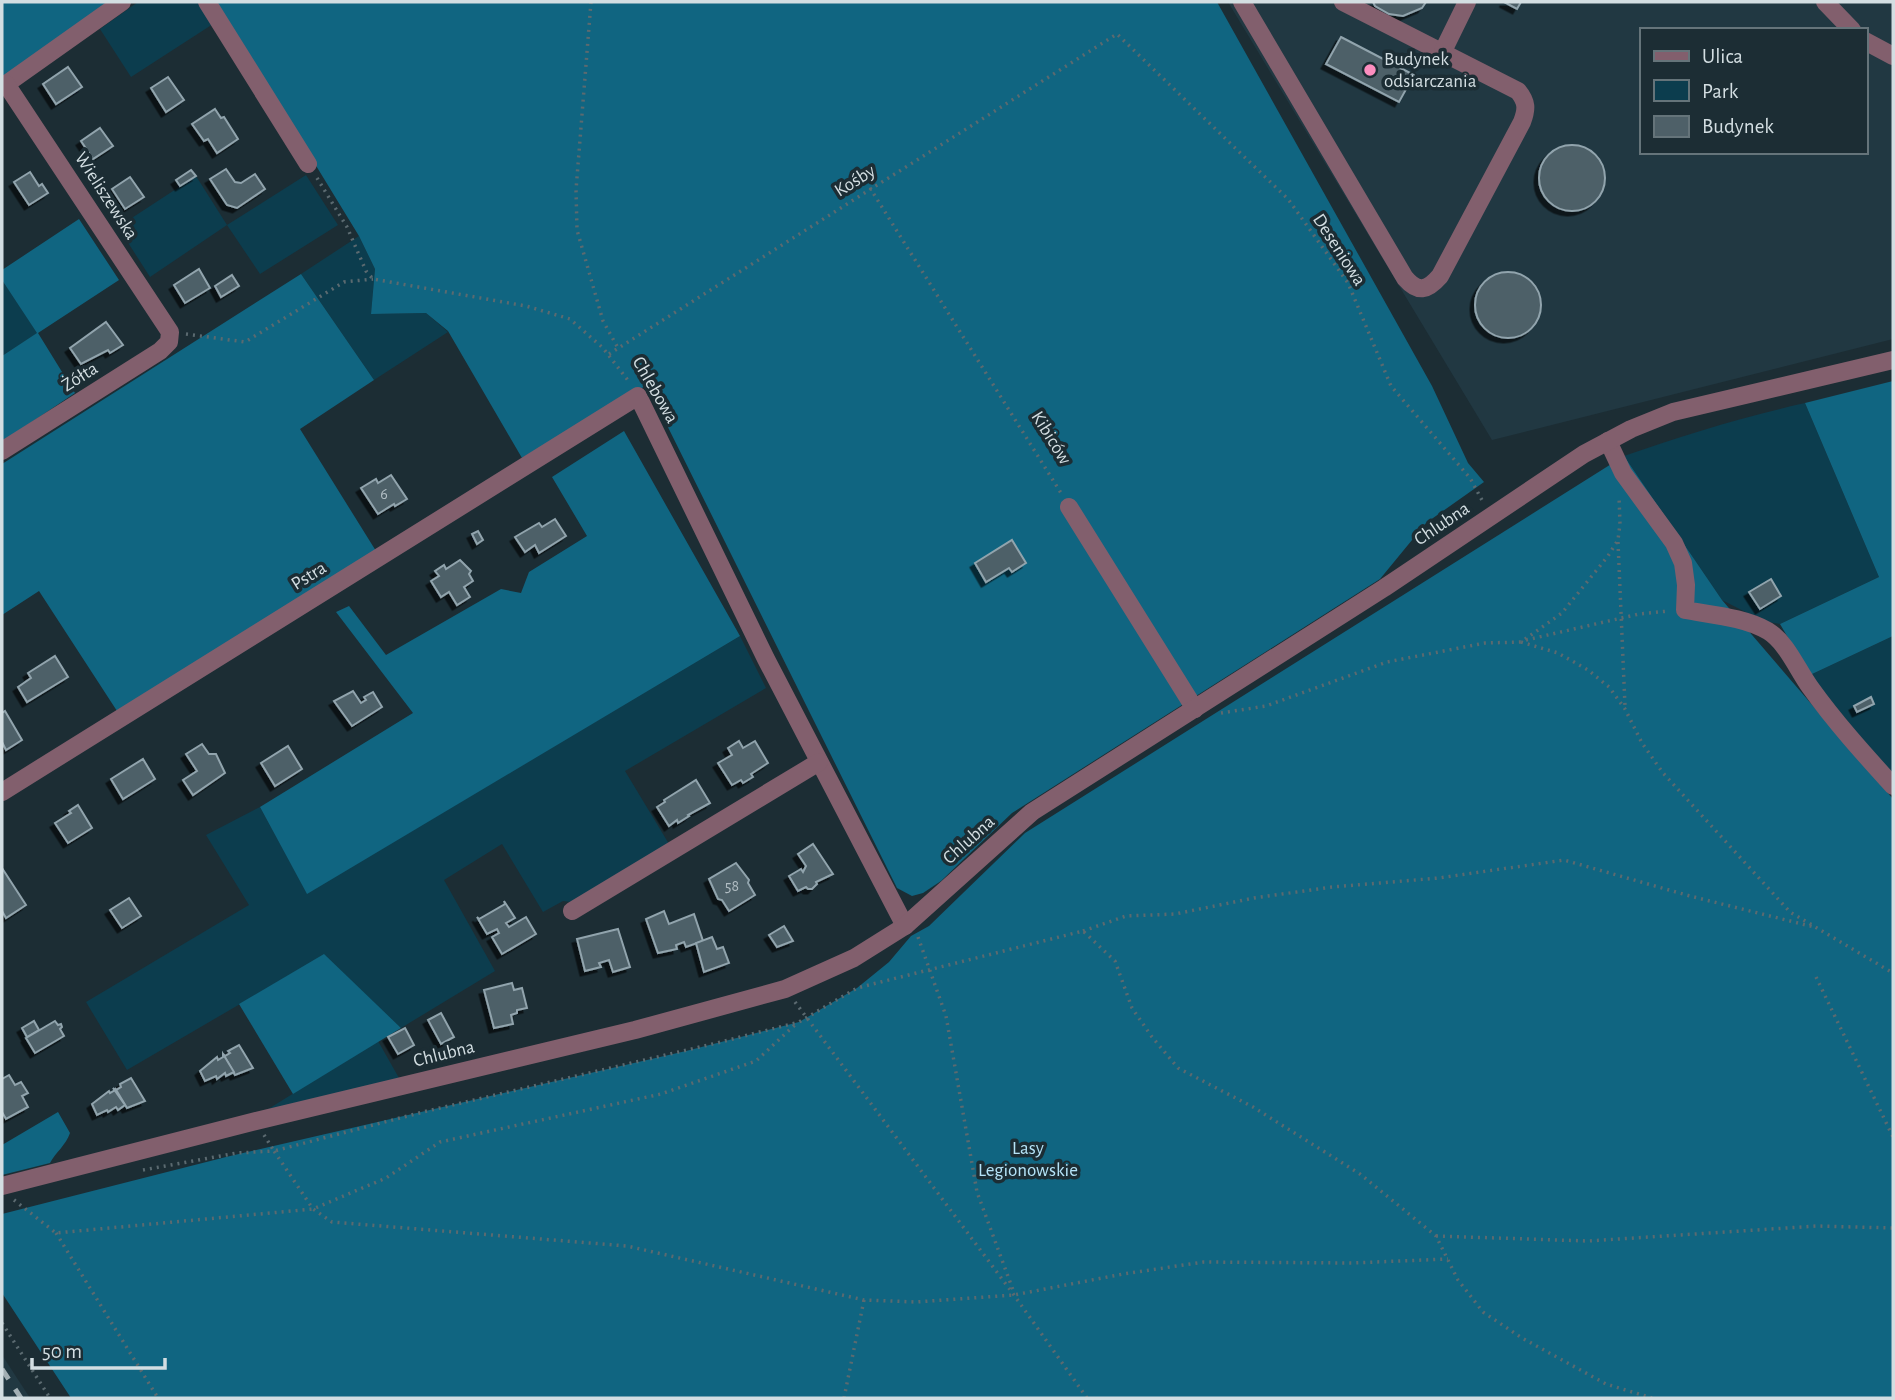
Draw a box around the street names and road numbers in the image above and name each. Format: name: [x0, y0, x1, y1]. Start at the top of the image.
street label: Wieliszewska: [71, 149, 141, 243]
street label: Kośby: [831, 161, 879, 201]
street label: Deseniowa: [1309, 211, 1369, 290]
street label: Chlebowa: [628, 353, 682, 427]
street label: Żółta: [58, 358, 102, 395]
street label: Kibiców: [1027, 408, 1075, 468]
street label: Chlubna: [1411, 499, 1473, 549]
street label: Pstra: [288, 558, 330, 594]
street label: Chlubna: [939, 812, 999, 868]
street label: Chlubna: [411, 1037, 477, 1071]

